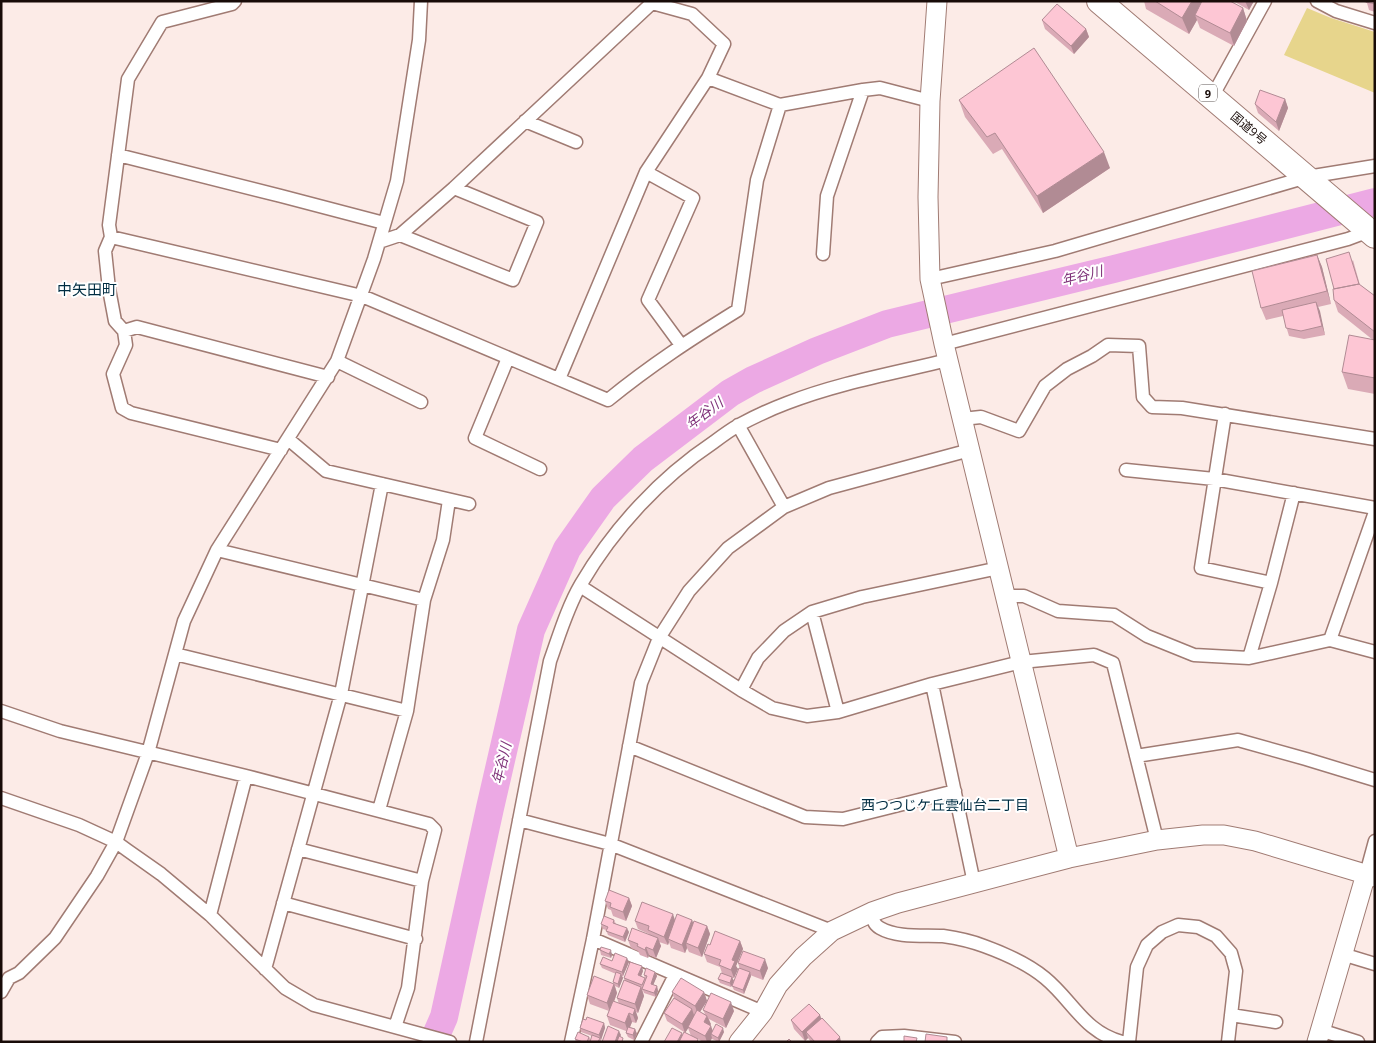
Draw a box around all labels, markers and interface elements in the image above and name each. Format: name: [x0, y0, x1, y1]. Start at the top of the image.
road number: 9: [1199, 85, 1217, 102]
street label: 国道9号: [1227, 108, 1271, 148]
water label: 年谷川: [1059, 260, 1107, 289]
district label: 中矢田町: [57, 279, 117, 299]
water label: 年谷川: [682, 392, 728, 433]
water label: 年谷川: [487, 738, 515, 786]
district label: 西つつじケ丘雲仙台二丁目: [861, 795, 1029, 814]

